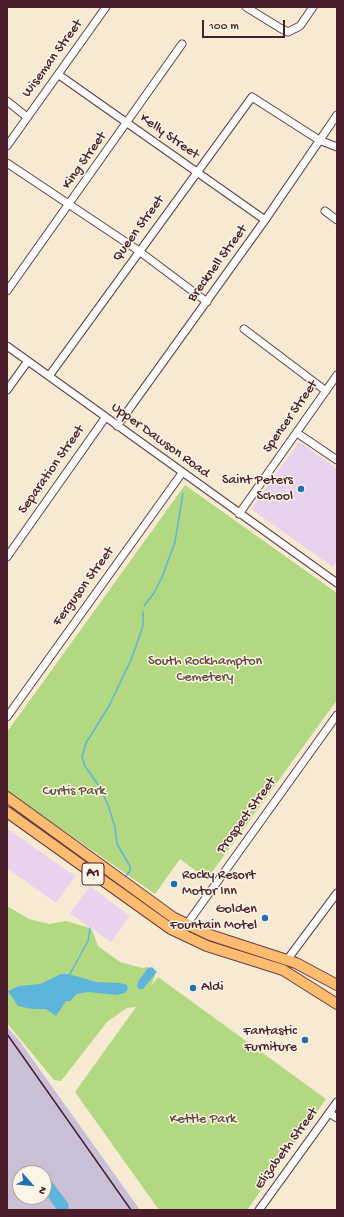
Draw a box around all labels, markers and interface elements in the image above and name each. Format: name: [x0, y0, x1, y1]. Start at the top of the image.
scale bar: [204, 12, 287, 38]
street label: Wiseman Street: [19, 17, 87, 101]
text: 100 m: [209, 20, 239, 34]
street label: Kelly Street: [136, 110, 202, 164]
street label: King Street: [59, 129, 111, 193]
street label: Queen Street: [109, 193, 169, 265]
street label: Brecknell Street: [184, 222, 252, 306]
street label: Spencer Street: [260, 377, 322, 457]
street label: Upper Dawson Road: [107, 400, 213, 482]
street label: Separation Street: [15, 422, 89, 518]
place label: Saint Peters School: [222, 473, 293, 506]
marker: Saint Peters School: [296, 484, 306, 494]
street label: Ferguson Street: [50, 544, 118, 630]
park label: South Rockhampton Cemetery: [148, 654, 262, 686]
street label: Prospect Street: [214, 775, 280, 857]
park label: Curtis Park: [42, 784, 106, 800]
road number: A1: [82, 863, 104, 885]
place label: Rocky Resort Motor Inn: [182, 868, 255, 900]
marker: Rocky Resort Motor Inn: [169, 879, 179, 889]
place label: Golden Fountain Motel: [170, 902, 257, 934]
marker: Golden Fountain Motel: [260, 913, 270, 923]
place label: Aldi: [201, 980, 224, 996]
marker: Aldi: [188, 983, 198, 993]
place label: Fantastic Furniture: [243, 1024, 297, 1056]
marker: Fantastic Furniture: [300, 1035, 310, 1045]
street label: Elizabeth Street: [252, 1105, 322, 1193]
park label: Kettle Park: [170, 1112, 236, 1128]
north arrow: [12, 1165, 52, 1205]
text: N: [35, 1184, 49, 1196]

